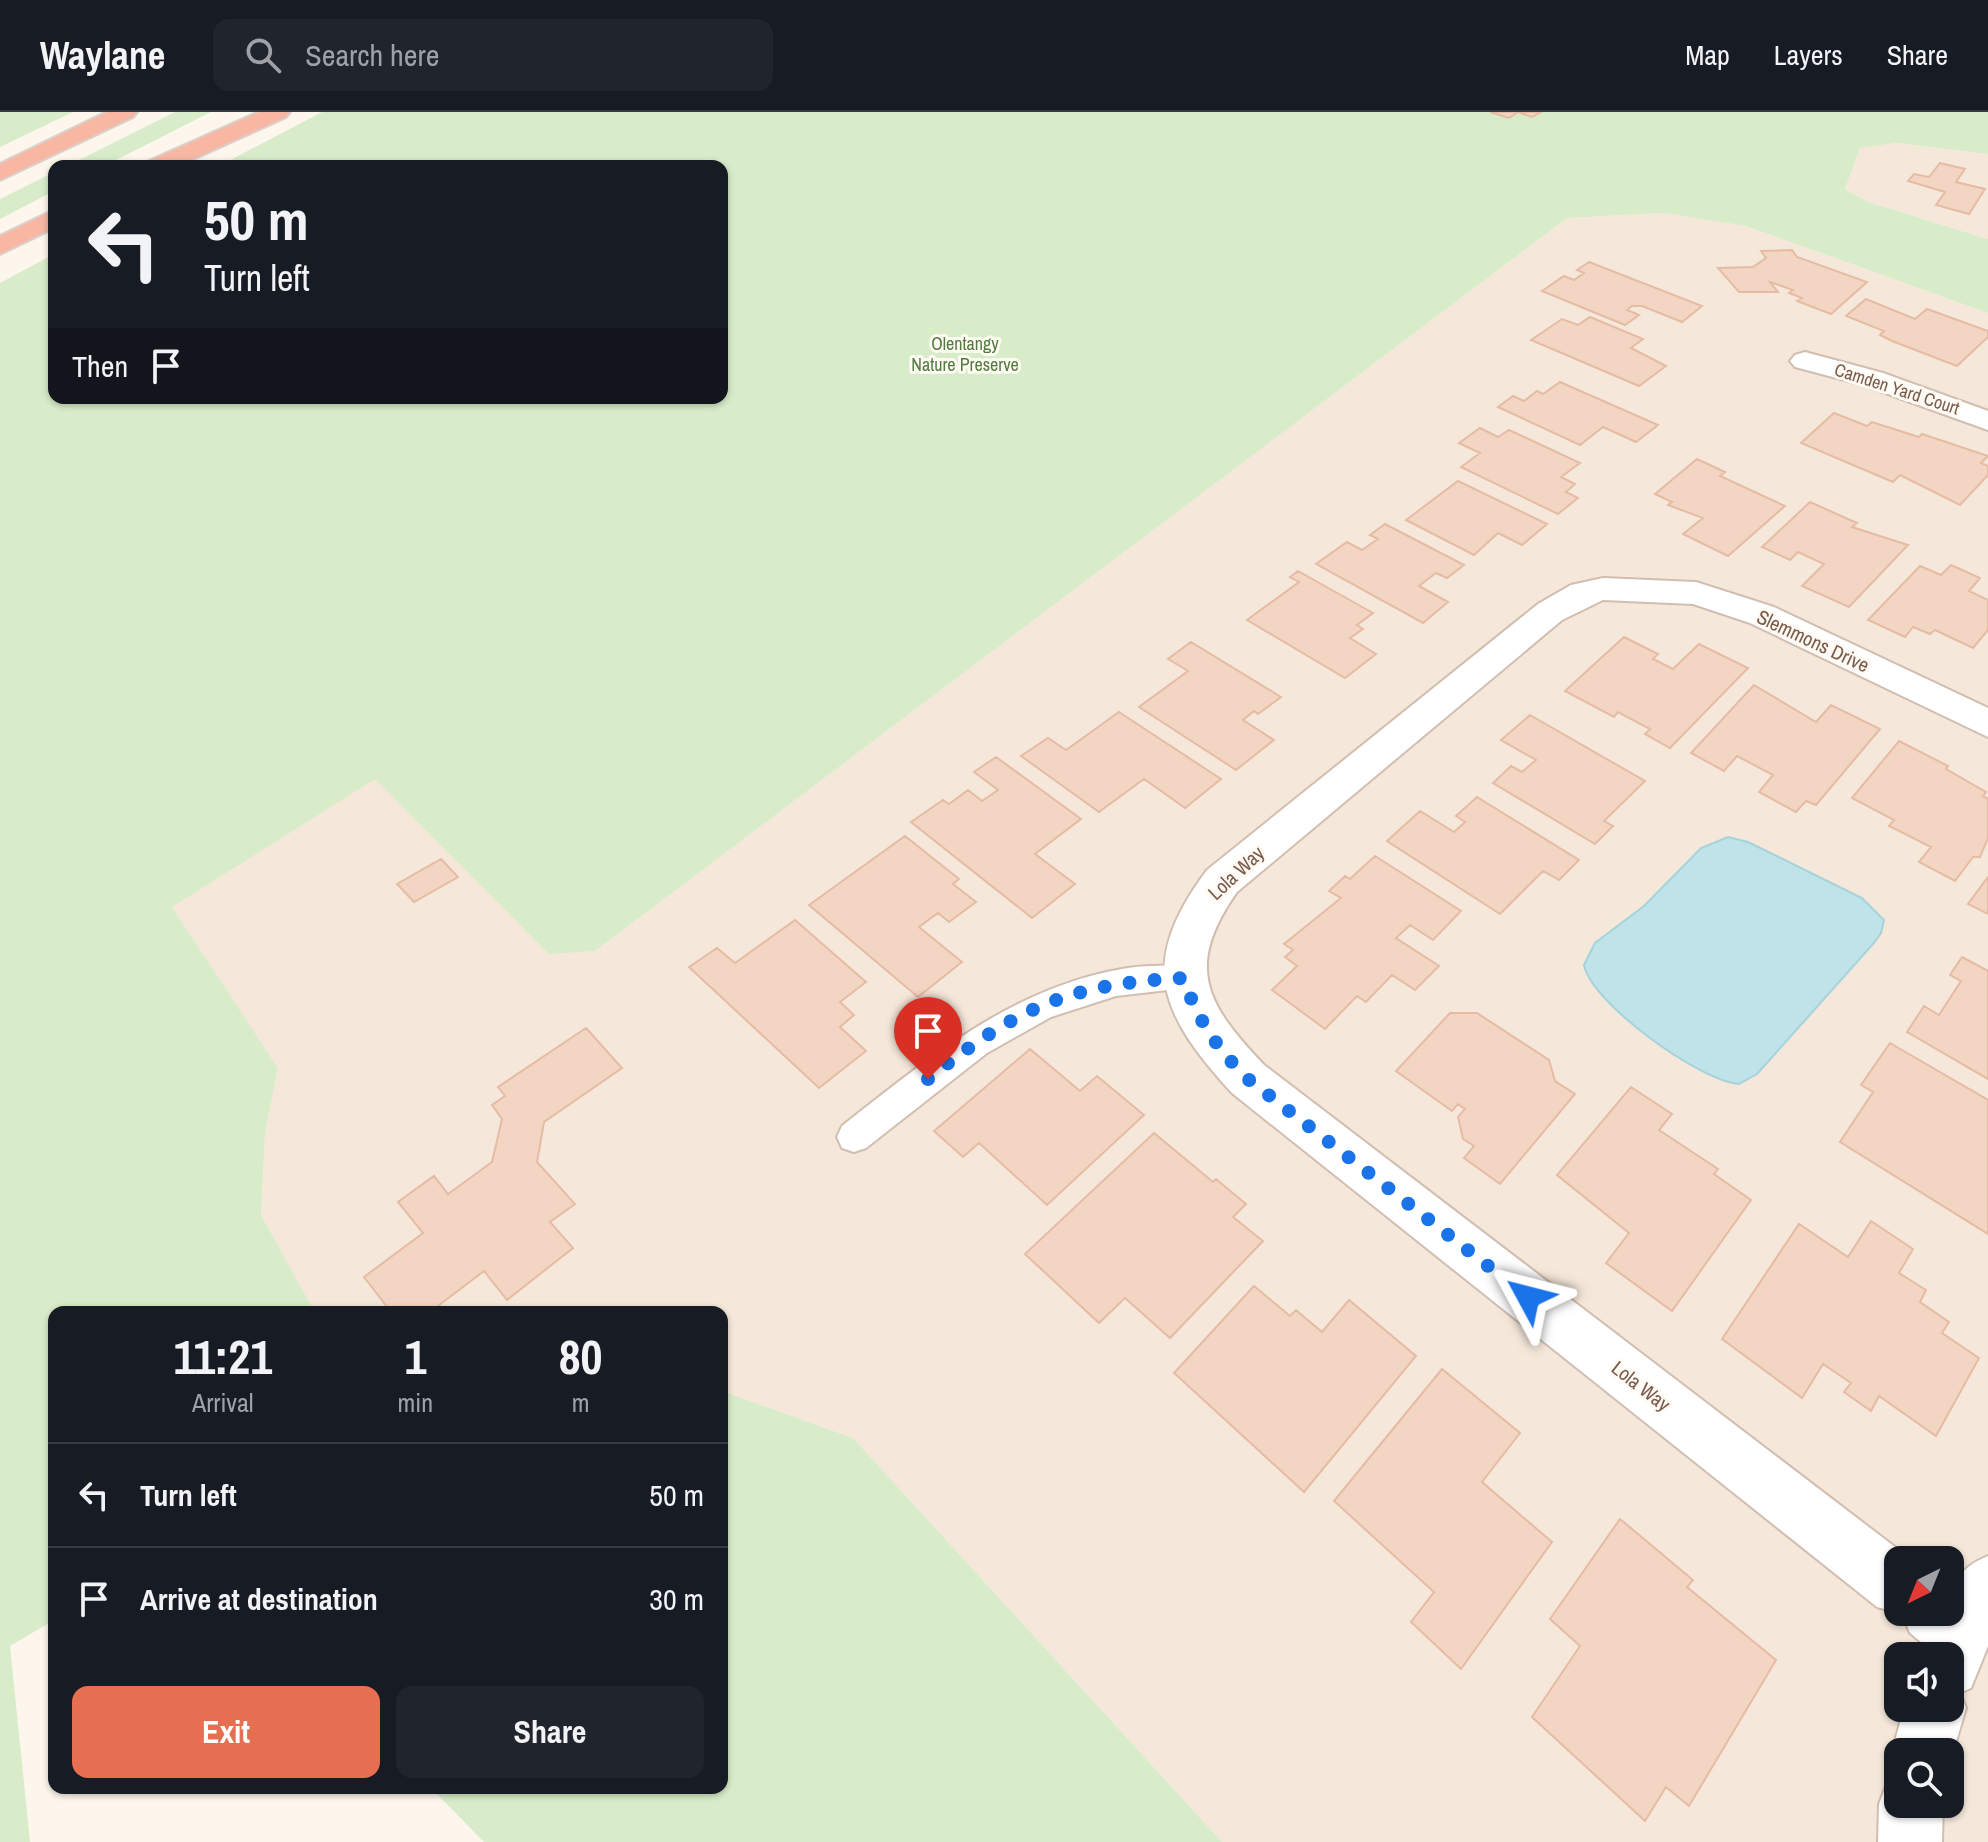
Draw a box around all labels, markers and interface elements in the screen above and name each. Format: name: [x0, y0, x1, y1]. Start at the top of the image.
search box: [213, 19, 773, 91]
text: Waylane: [40, 30, 165, 81]
icon: search: [241, 33, 285, 77]
text: Search here: [305, 35, 439, 75]
text: Map: [1685, 36, 1730, 74]
text: Layers: [1774, 36, 1843, 74]
text: Share: [1887, 36, 1948, 74]
text: 50 m: [204, 182, 309, 257]
icon: left: [72, 192, 176, 296]
text: Turn left: [204, 254, 310, 302]
park label: Olentangy Nature Preserve: [911, 331, 1019, 377]
icon: arrive: [144, 344, 188, 388]
text: Then: [72, 346, 128, 386]
street label: Camden Yard Court: [1832, 357, 1963, 420]
street label: Slemmons Drive: [1753, 603, 1874, 678]
street label: Lola Way: [1202, 839, 1270, 906]
pin: [894, 997, 962, 1079]
icon: arrive: [906, 1009, 950, 1053]
position arrow: [1486, 1255, 1570, 1339]
text: 11:21: [174, 1324, 272, 1389]
text: 1: [404, 1324, 426, 1389]
text: 80: [559, 1324, 602, 1389]
street label: Lola Way: [1606, 1354, 1677, 1418]
text: Arrival: [192, 1385, 254, 1420]
text: min: [398, 1385, 433, 1420]
text: m: [572, 1385, 589, 1420]
icon: left: [72, 1473, 116, 1517]
text: Turn left: [140, 1475, 237, 1515]
text: 50 m: [649, 1475, 704, 1515]
north arrow: [1884, 1546, 1964, 1626]
map controls: [1884, 1546, 1964, 1818]
icon: arrive: [72, 1577, 116, 1621]
text: Arrive at destination: [140, 1579, 378, 1619]
text: 30 m: [649, 1579, 704, 1619]
button: sound: [1884, 1642, 1964, 1722]
button: Exit: [72, 1686, 380, 1778]
button: Share: [396, 1686, 704, 1778]
button: search: [1884, 1738, 1964, 1818]

